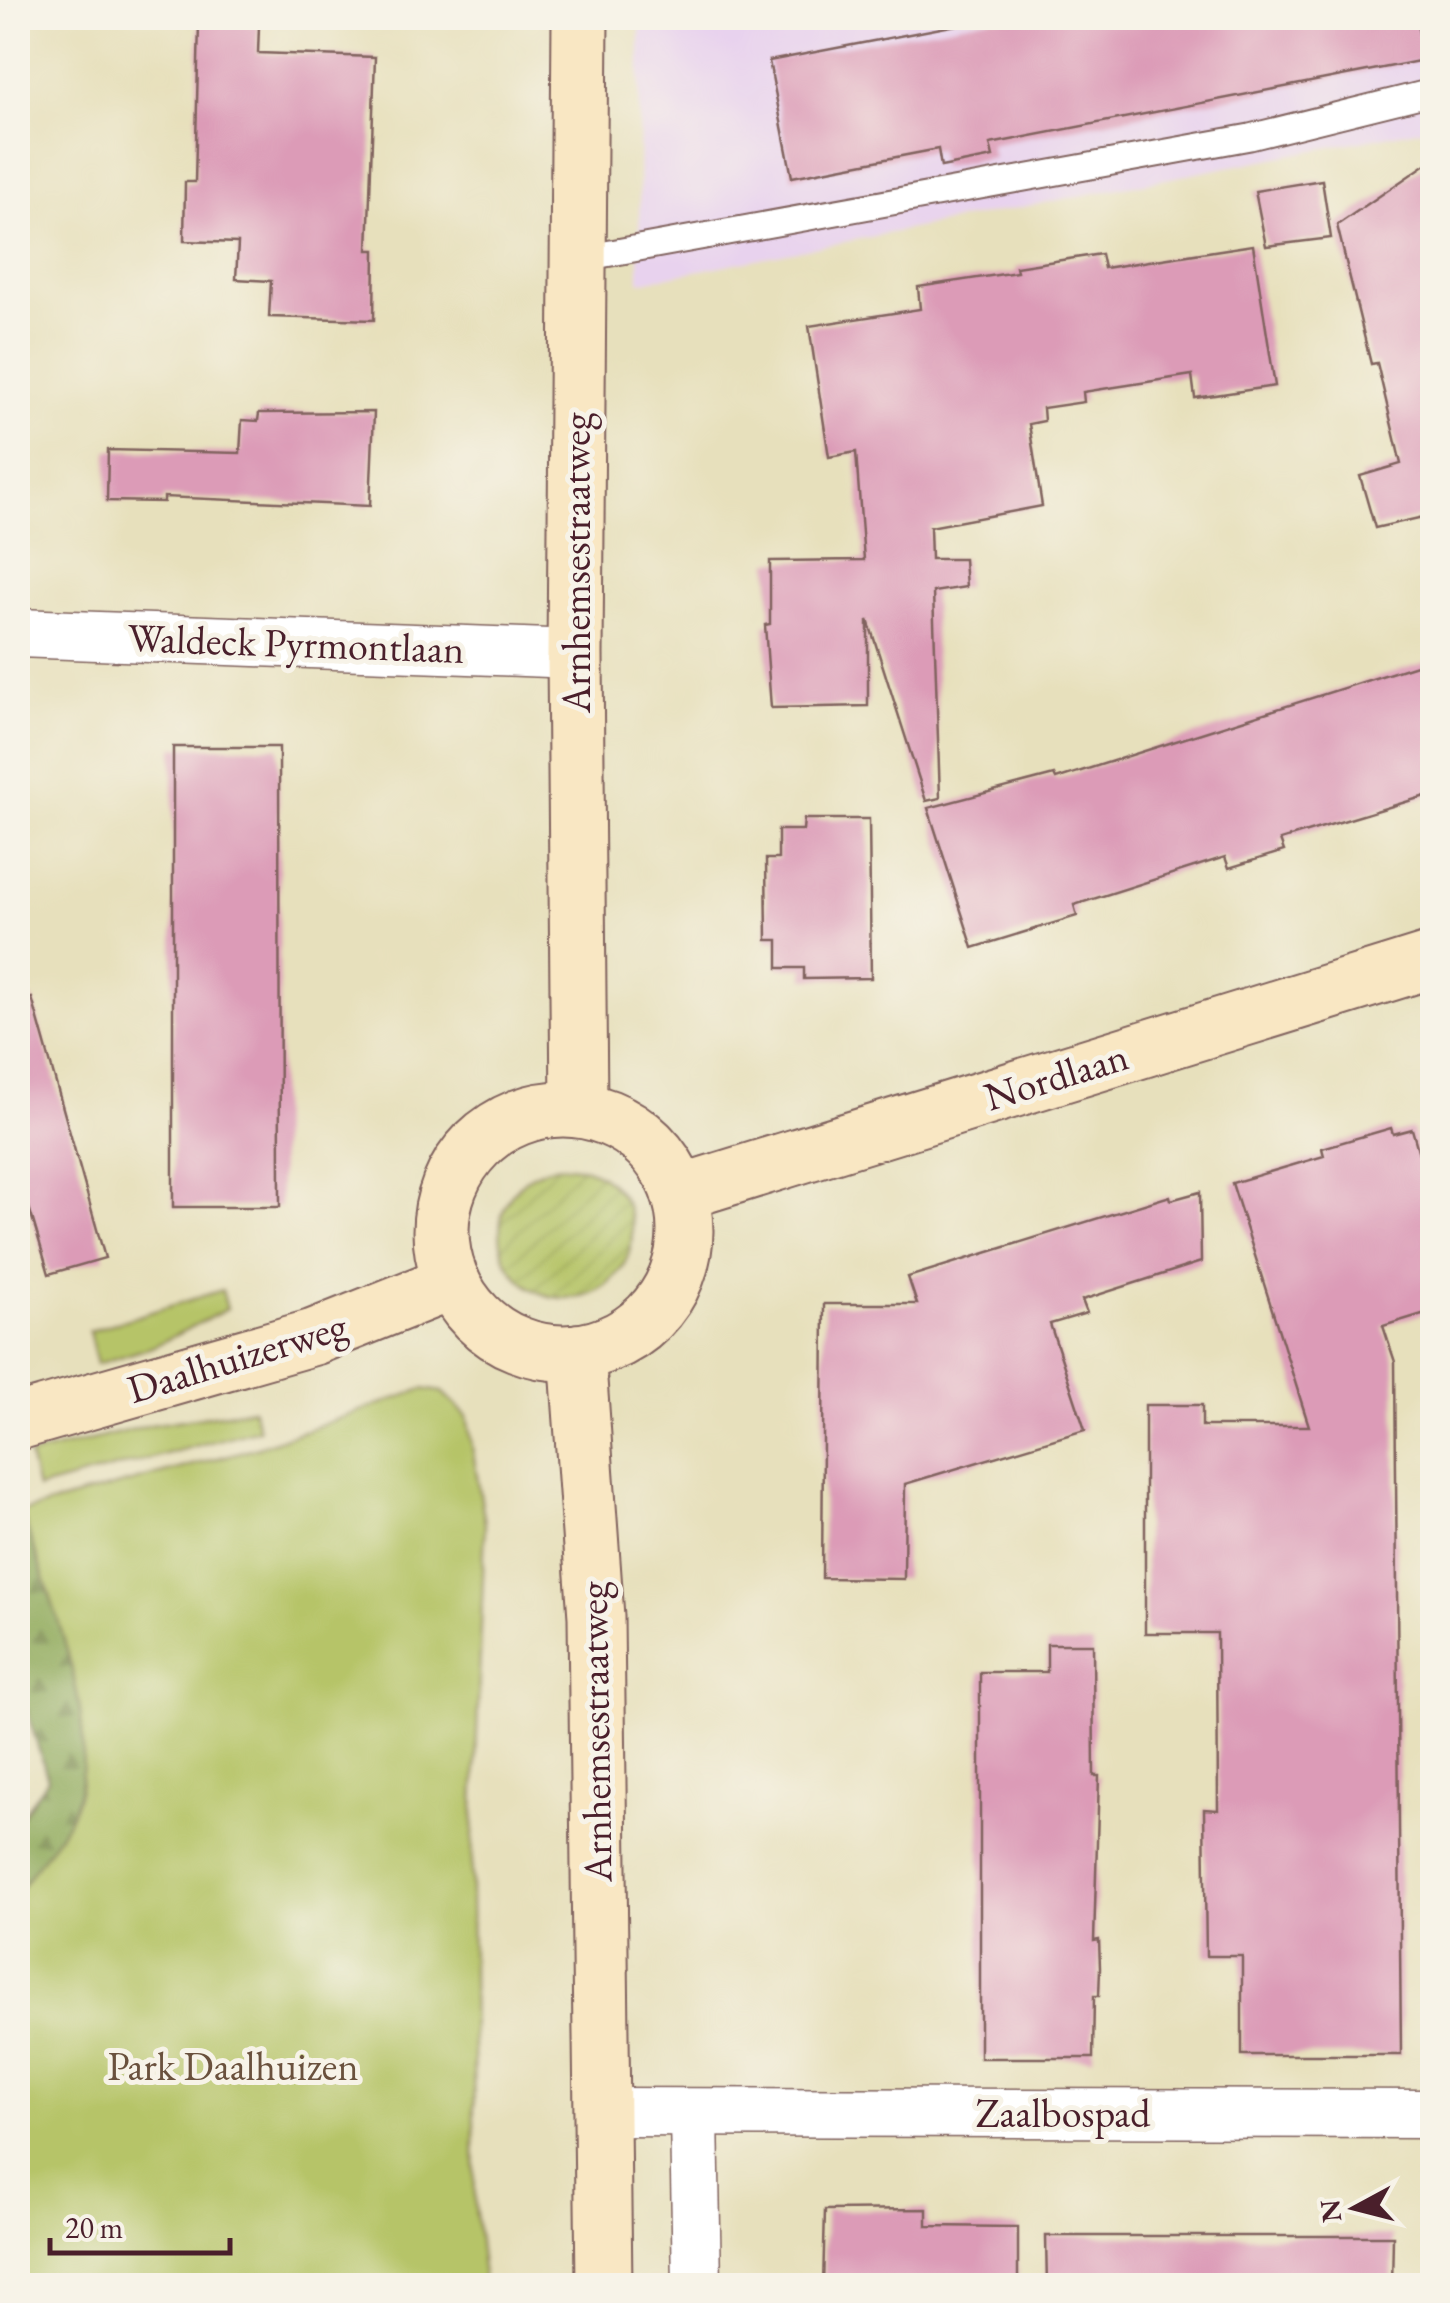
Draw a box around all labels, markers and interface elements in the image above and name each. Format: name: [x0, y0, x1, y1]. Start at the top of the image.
street label: Arnhemsestraatweg: [550, 412, 602, 714]
street label: Waldeck Pyrmontlaan: [127, 611, 465, 675]
street label: Nordlaan: [978, 1030, 1134, 1122]
street label: Daalhuizerweg: [121, 1299, 354, 1415]
street label: Arnhemsestraatweg: [566, 1581, 624, 1884]
park label: Park Daalhuizen: [107, 2040, 359, 2092]
street label: Zaalbospad: [975, 2087, 1151, 2139]
north arrow: [1305, 2158, 1405, 2258]
scale bar: [50, 2193, 230, 2255]
text: N: [1311, 2197, 1349, 2224]
text: 20 m: [65, 2208, 123, 2247]

